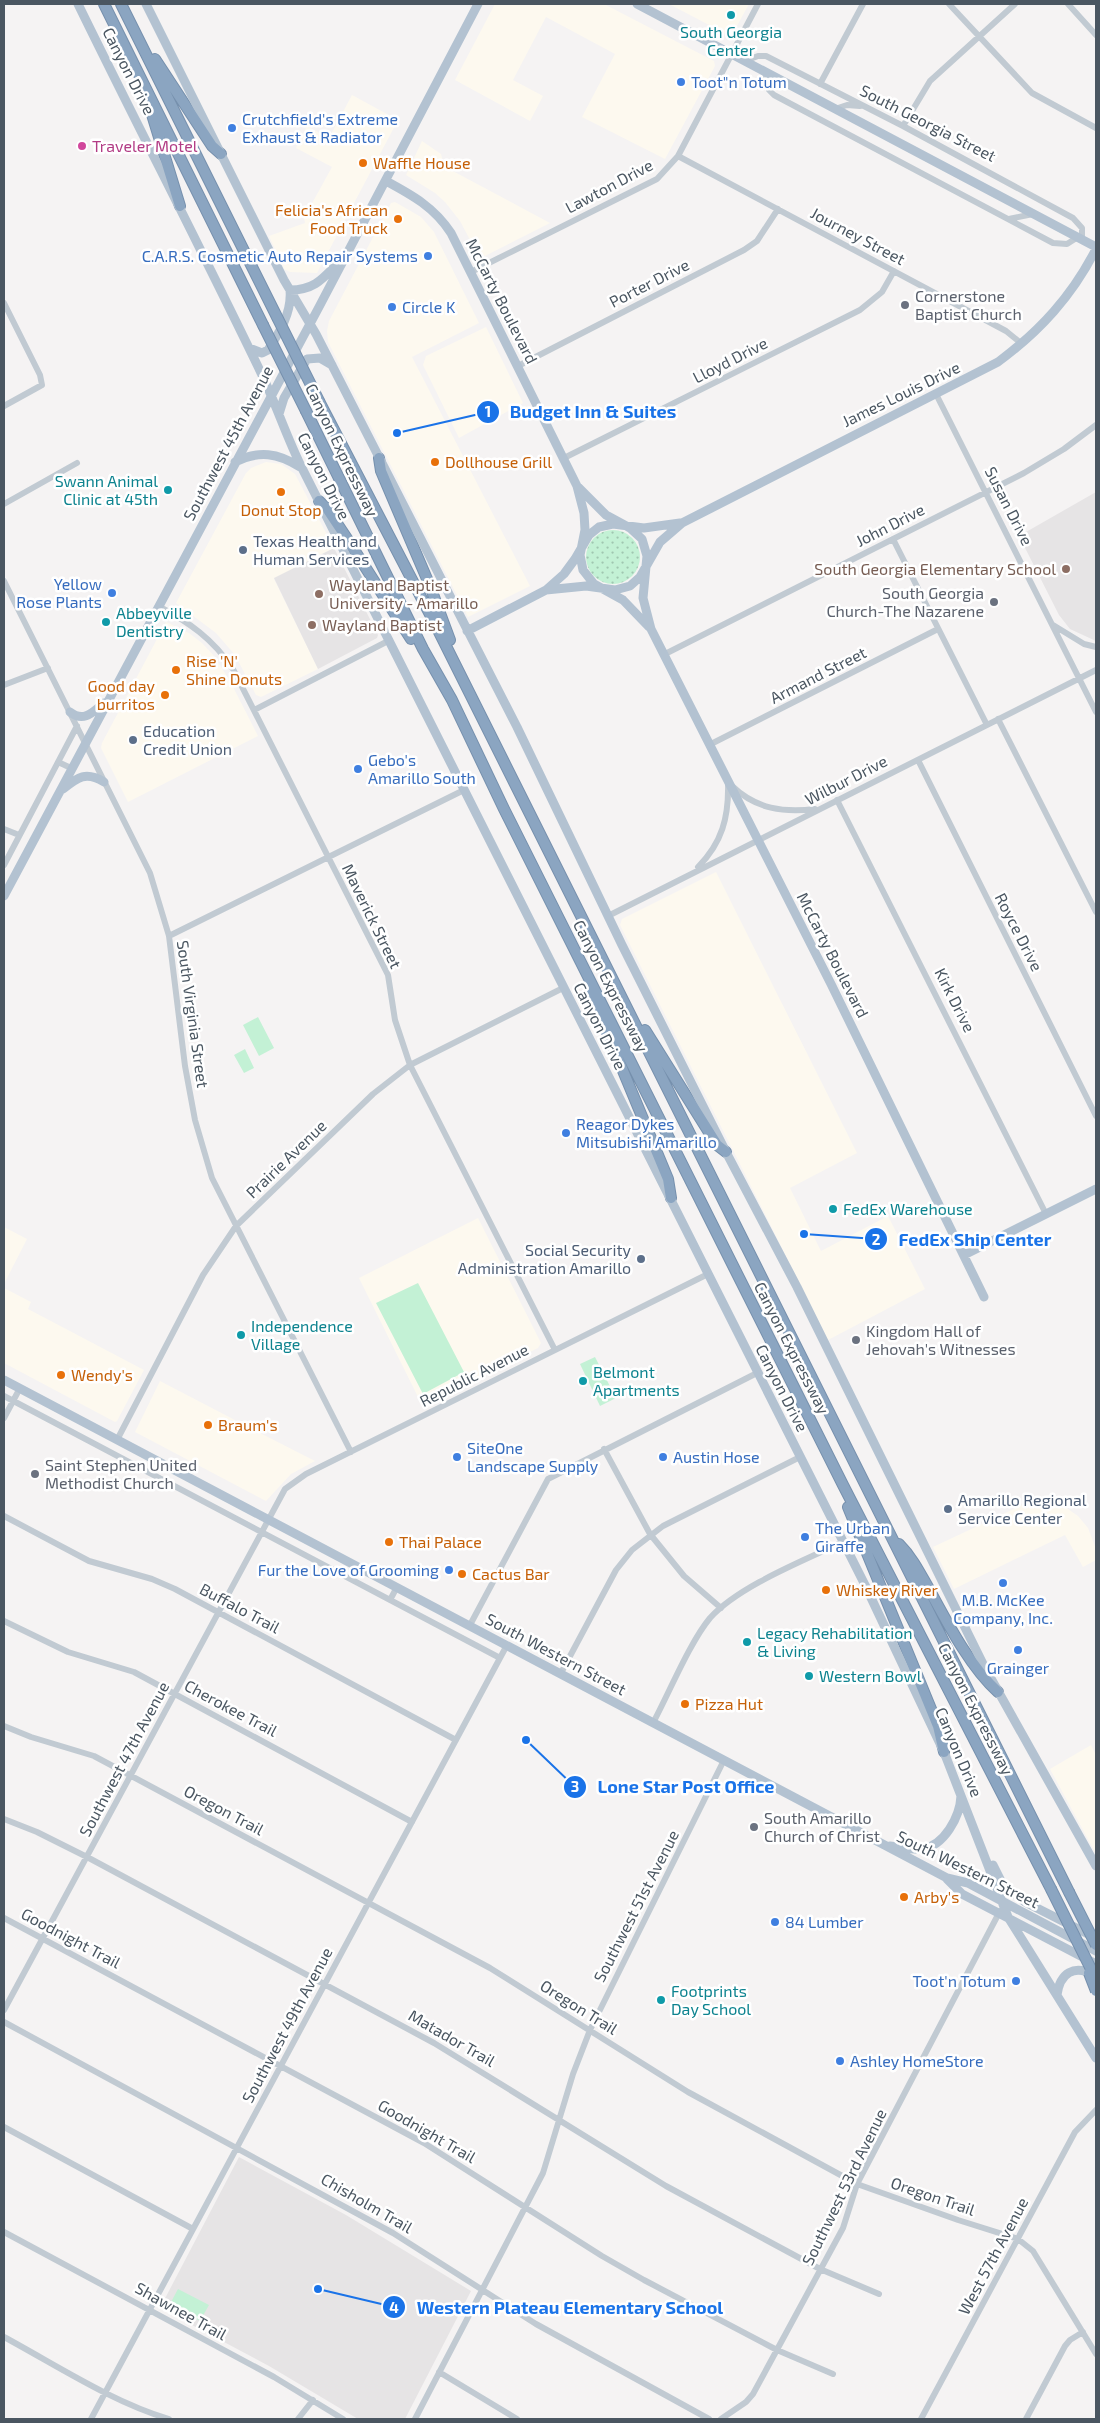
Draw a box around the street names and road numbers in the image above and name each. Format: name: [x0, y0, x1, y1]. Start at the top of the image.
street label: Canyon Drive: [99, 24, 160, 118]
street label: South Georgia Street: [857, 80, 999, 165]
street label: Lawton Drive: [562, 155, 656, 217]
street label: Journey Street: [808, 203, 909, 268]
street label: McCarty Boulevard: [463, 235, 542, 367]
street label: Porter Drive: [606, 254, 692, 311]
street label: Lloyd Drive: [689, 333, 770, 386]
street label: James Louis Drive: [839, 357, 963, 430]
street label: Southwest 45th Avenue: [179, 362, 276, 523]
street label: Canyon Expressway: [302, 380, 383, 520]
street label: Canyon Drive: [294, 429, 355, 523]
street label: Susan Drive: [981, 463, 1037, 548]
street label: John Drive: [852, 499, 927, 550]
street label: Armand Street: [766, 642, 869, 707]
street label: Wilbur Drive: [801, 751, 890, 808]
street label: Maverick Street: [339, 860, 406, 971]
street label: McCarty Boulevard: [794, 889, 873, 1021]
street label: Royce Drive: [992, 890, 1047, 974]
street label: Canyon Expressway: [570, 917, 653, 1055]
street label: South Virginia Street: [174, 939, 213, 1089]
street label: Kirk Drive: [931, 965, 980, 1035]
street label: Canyon Drive: [570, 979, 631, 1073]
street label: Prairie Avenue: [242, 1116, 330, 1202]
street label: Canyon Expressway: [751, 1279, 834, 1417]
street label: Republic Avenue: [416, 1339, 531, 1410]
street label: Canyon Drive: [752, 1341, 813, 1435]
street label: Buffalo Trail: [197, 1579, 284, 1637]
street label: South Western Street: [483, 1609, 630, 1699]
street label: Canyon Expressway: [935, 1640, 1018, 1778]
street label: Cherokee Trail: [182, 1675, 281, 1740]
street label: Southwest 47th Avenue: [75, 1678, 172, 1839]
street label: Canyon Drive: [932, 1704, 987, 1799]
street label: Oregon Trail: [181, 1781, 268, 1839]
street label: South Western Street: [894, 1826, 1042, 1911]
street label: Southwest 51st Avenue: [589, 1827, 682, 1985]
street label: Goodnight Trail: [18, 1903, 124, 1972]
street label: Southwest 49th Avenue: [237, 1944, 336, 2106]
street label: Oregon Trail: [537, 1975, 622, 2038]
street label: Matador Trail: [406, 2005, 499, 2070]
street label: Goodnight Trail: [375, 2095, 480, 2166]
street label: Southwest 53rd Avenue: [797, 2105, 890, 2268]
street label: Chisholm Trail: [318, 2169, 417, 2237]
street label: Oregon Trail: [889, 2172, 978, 2219]
street label: West 57th Avenue: [954, 2194, 1032, 2318]
street label: Shawnee Trail: [132, 2278, 231, 2344]

